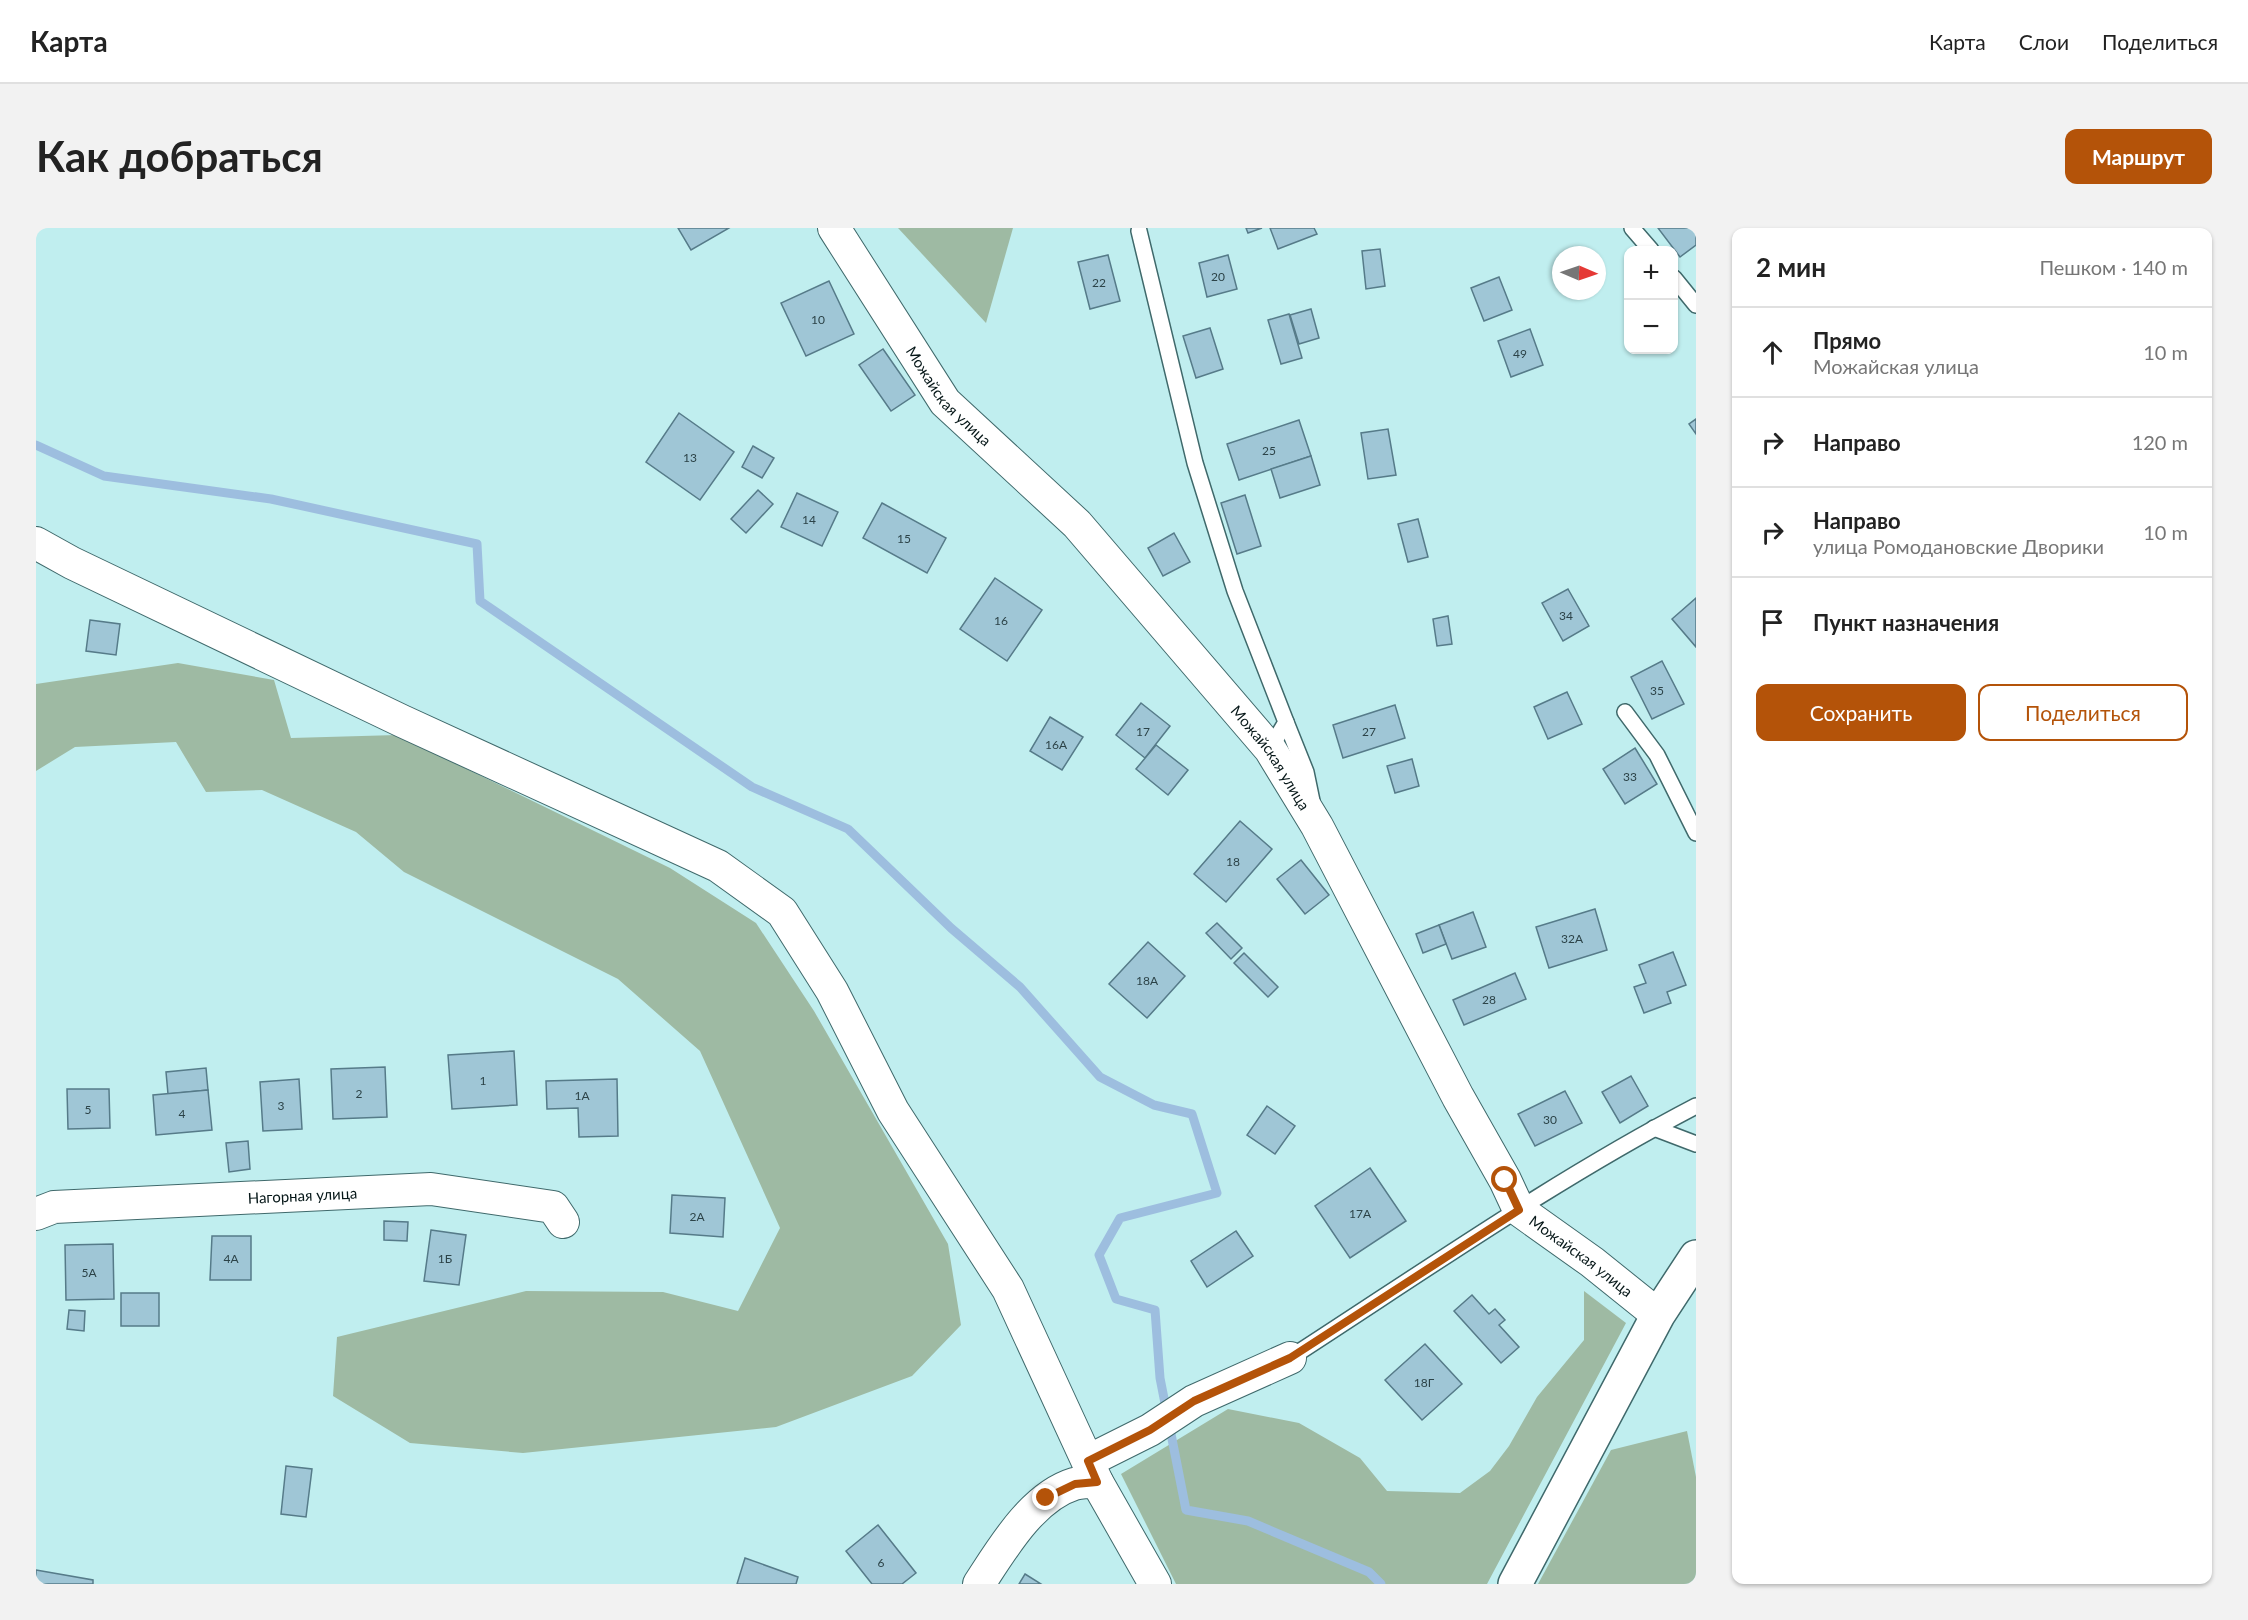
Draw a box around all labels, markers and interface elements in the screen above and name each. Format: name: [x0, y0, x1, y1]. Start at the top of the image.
text: Карта: [30, 24, 108, 58]
text: Карта: [1929, 29, 1986, 54]
text: Слои: [2019, 29, 2069, 54]
text: Поделиться: [2102, 29, 2218, 54]
button: Маршрут: [2065, 129, 2212, 184]
text: Как добраться: [36, 131, 323, 181]
north arrow: [1552, 246, 1606, 300]
map controls: [1624, 246, 1678, 354]
button: +: [1624, 246, 1678, 300]
text: 2 мин: [1756, 251, 1826, 283]
text: Пешком · 140 m: [2039, 255, 2188, 279]
house number: 20: [1211, 269, 1225, 284]
house number: 22: [1092, 275, 1106, 290]
button: −: [1624, 300, 1678, 354]
house number: 10: [811, 312, 825, 327]
text: Прямо: [1813, 327, 1881, 354]
icon: ahead: [1756, 336, 1789, 369]
text: 10 m: [2143, 340, 2188, 364]
street label: Можайская улица: [903, 343, 995, 449]
house number: 49: [1513, 346, 1527, 361]
text: Можайская улица: [1813, 354, 1979, 378]
icon: right: [1756, 426, 1789, 459]
text: Направо: [1813, 429, 1901, 456]
text: 120 m: [2132, 430, 2188, 454]
house number: 25: [1262, 443, 1276, 458]
house number: 13: [683, 450, 697, 465]
text: Направо: [1813, 507, 1901, 534]
house number: 14: [802, 512, 816, 527]
icon: right: [1756, 516, 1789, 549]
text: 10 m: [2143, 520, 2188, 544]
house number: 15: [897, 531, 911, 546]
text: улица Ромодановские Дворики: [1813, 534, 2104, 558]
icon: arrive: [1756, 606, 1789, 639]
house number: 34: [1559, 608, 1573, 623]
text: Пункт назначения: [1813, 609, 1999, 636]
house number: 16: [994, 613, 1008, 628]
house number: 35: [1650, 683, 1664, 698]
button: Сохранить: [1756, 684, 1966, 741]
button: Поделиться: [1978, 684, 2188, 741]
street label: Можайская улица: [1227, 702, 1314, 813]
house number: 17: [1136, 724, 1150, 739]
house number: 27: [1362, 724, 1376, 739]
house number: 16А: [1045, 737, 1068, 752]
house number: 33: [1623, 769, 1637, 784]
house number: 18: [1226, 854, 1240, 869]
house number: 32А: [1561, 931, 1584, 946]
house number: 18А: [1136, 973, 1159, 988]
house number: 28: [1482, 992, 1496, 1007]
house number: 1: [480, 1073, 487, 1088]
house number: 2: [356, 1086, 363, 1101]
house number: 1А: [574, 1088, 590, 1103]
house number: 3: [278, 1098, 285, 1113]
house number: 5: [85, 1102, 92, 1117]
house number: 4: [179, 1106, 186, 1121]
house number: 30: [1543, 1112, 1557, 1127]
route start: [1491, 1166, 1517, 1192]
street label: Нагорная улица: [247, 1184, 358, 1207]
house number: 17А: [1349, 1206, 1372, 1221]
house number: 2А: [689, 1209, 705, 1224]
street label: Можайская улица: [1526, 1211, 1637, 1300]
house number: 4А: [223, 1251, 239, 1266]
house number: 1Б: [438, 1251, 452, 1266]
house number: 5А: [81, 1265, 97, 1280]
house number: 18Г: [1414, 1375, 1435, 1390]
route end: [1032, 1484, 1058, 1510]
house number: 6: [878, 1555, 885, 1570]

